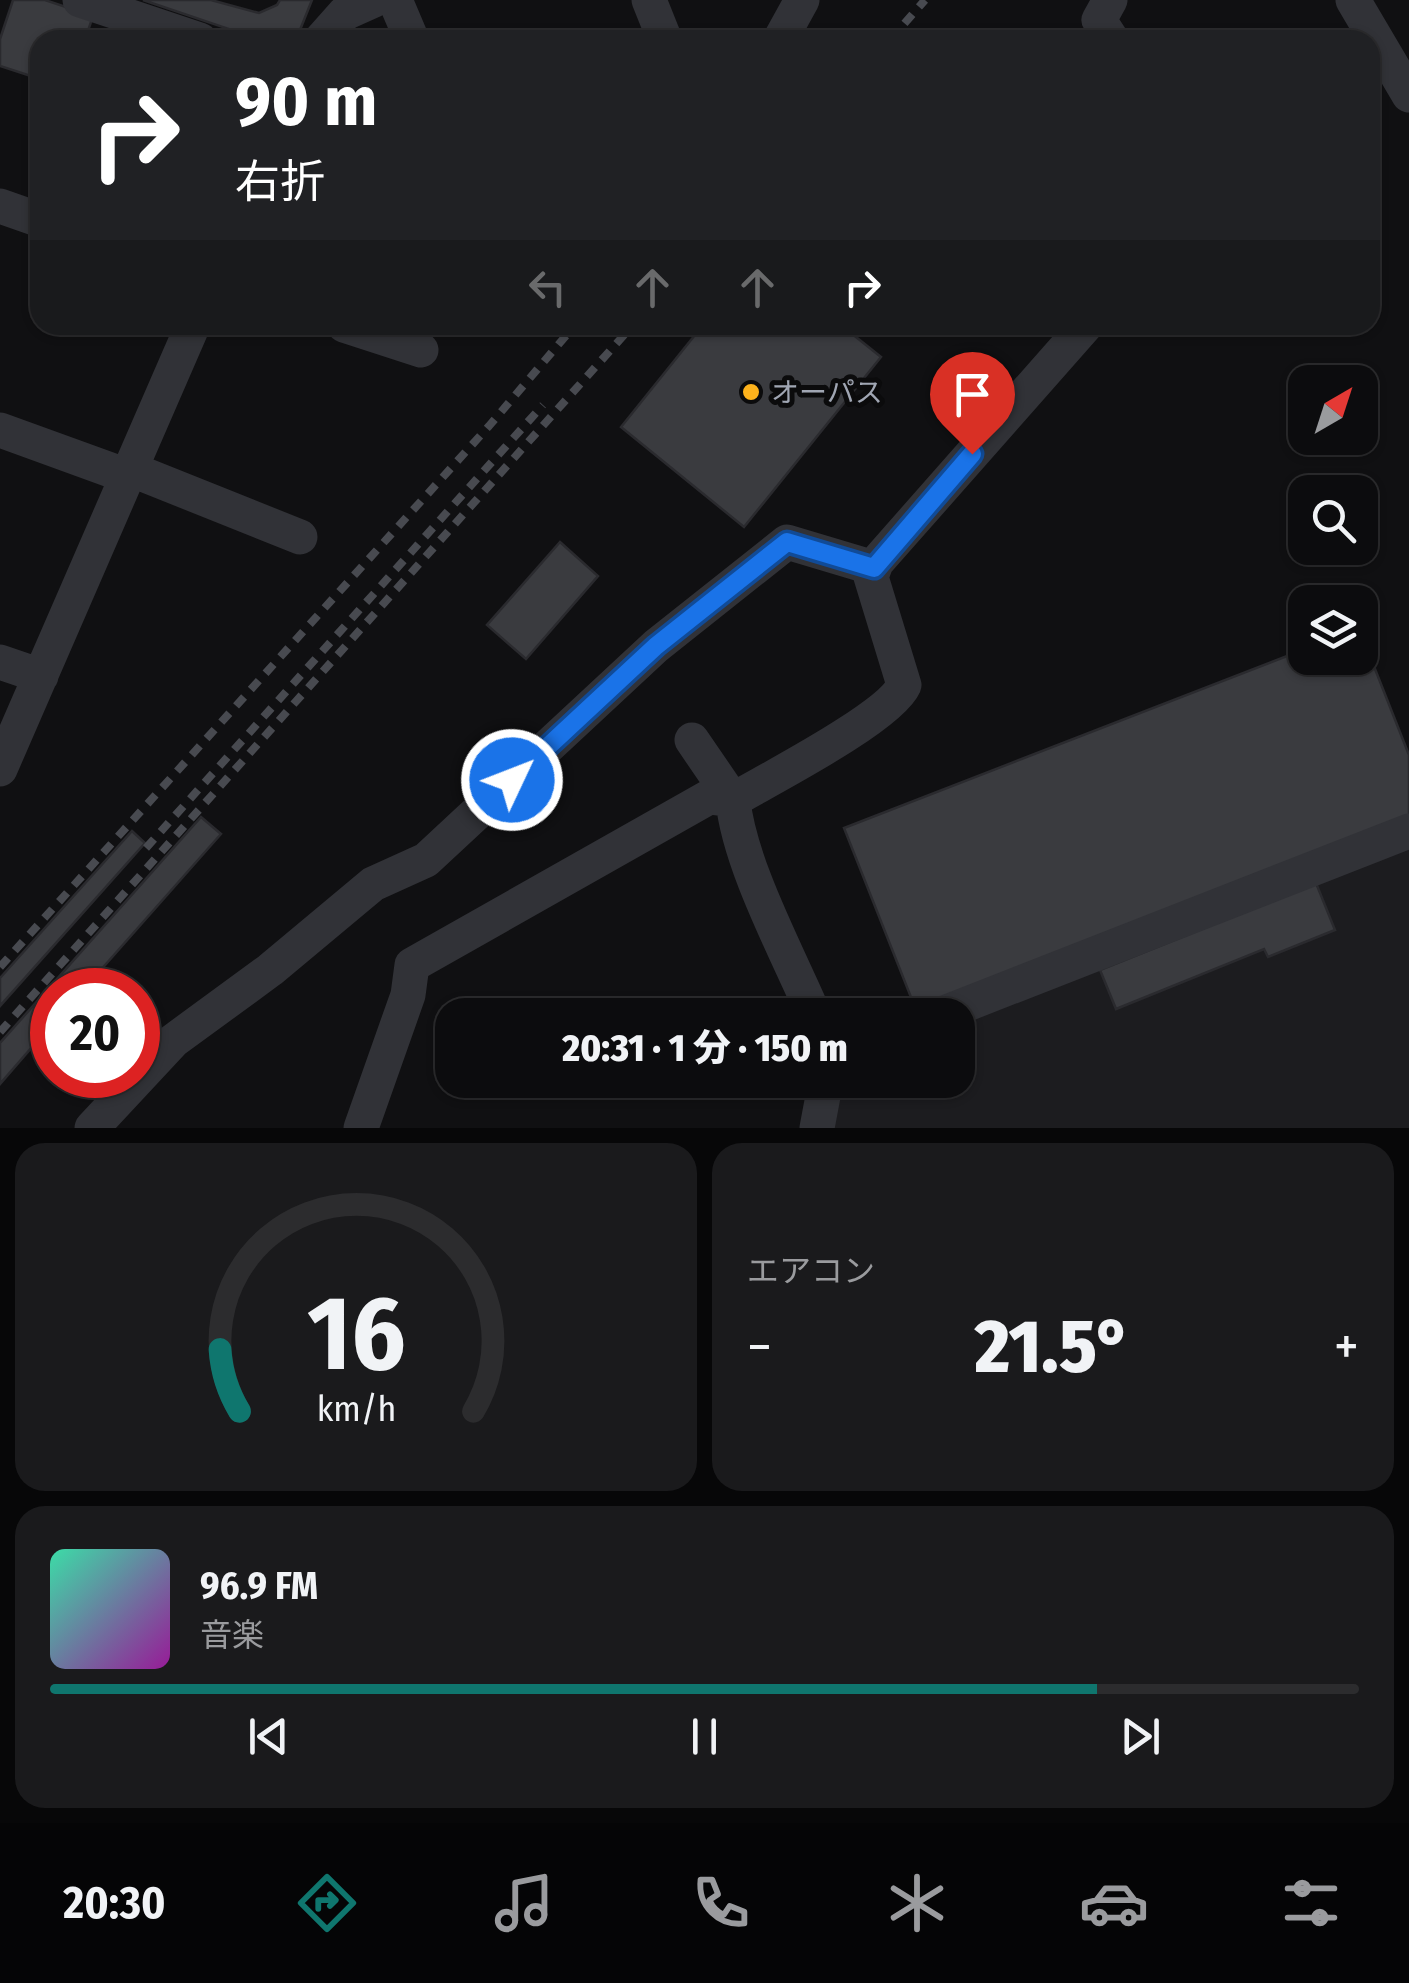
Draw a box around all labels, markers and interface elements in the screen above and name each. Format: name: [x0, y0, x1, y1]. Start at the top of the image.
text: 90 m: [235, 60, 377, 144]
icon: right: [70, 70, 200, 200]
text: 右折: [235, 155, 325, 209]
icon: left: [520, 260, 575, 315]
icon: ahead: [625, 260, 680, 315]
icon: ahead: [730, 260, 785, 315]
icon: right: [835, 260, 890, 315]
pin: [930, 352, 1015, 455]
north arrow: [1288, 365, 1378, 455]
map controls: [1288, 365, 1378, 675]
icon: arrive: [945, 367, 1000, 422]
place label: オーパス: [771, 376, 883, 409]
marker: オーパス: [740, 381, 762, 403]
button: search: [1288, 475, 1378, 565]
button: layers: [1288, 585, 1378, 675]
position arrow: [460, 728, 564, 832]
speed limit sign: 20: [30, 968, 160, 1098]
text: 20:31 · 1 分 · 150 m: [562, 1025, 848, 1071]
text: エアコン: [747, 1252, 875, 1290]
text: 16: [307, 1272, 405, 1397]
text: 21.5°: [975, 1302, 1131, 1392]
text: −: [747, 1314, 772, 1380]
text: +: [1334, 1314, 1359, 1380]
text: km/h: [316, 1388, 396, 1430]
text: 96.9 FM: [200, 1563, 318, 1609]
text: 音楽: [200, 1616, 264, 1654]
icon: previous: [241, 1709, 296, 1764]
icon: pause: [677, 1709, 732, 1764]
icon: next: [1113, 1709, 1168, 1764]
icon: directions: [292, 1868, 362, 1938]
icon: music: [489, 1868, 559, 1938]
icon: phone: [686, 1868, 756, 1938]
icon: climate: [882, 1868, 952, 1938]
icon: car: [1079, 1868, 1149, 1938]
icon: filters: [1276, 1868, 1346, 1938]
text: 20:30: [63, 1876, 166, 1930]

